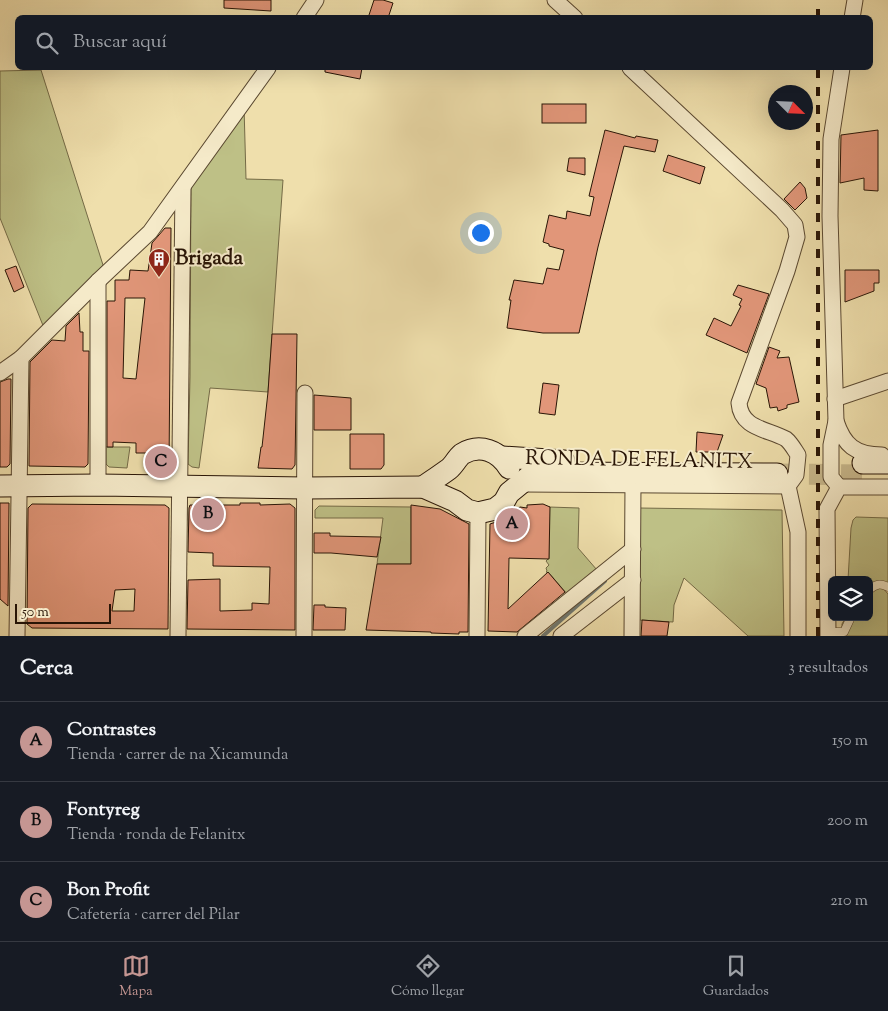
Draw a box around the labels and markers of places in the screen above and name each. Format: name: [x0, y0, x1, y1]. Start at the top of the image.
place label: Brigada: [175, 244, 243, 274]
building icon: Brigada: [147, 247, 171, 278]
pin: C: [145, 443, 177, 481]
pin: B: [192, 495, 224, 533]
pin: A: [496, 505, 528, 543]

